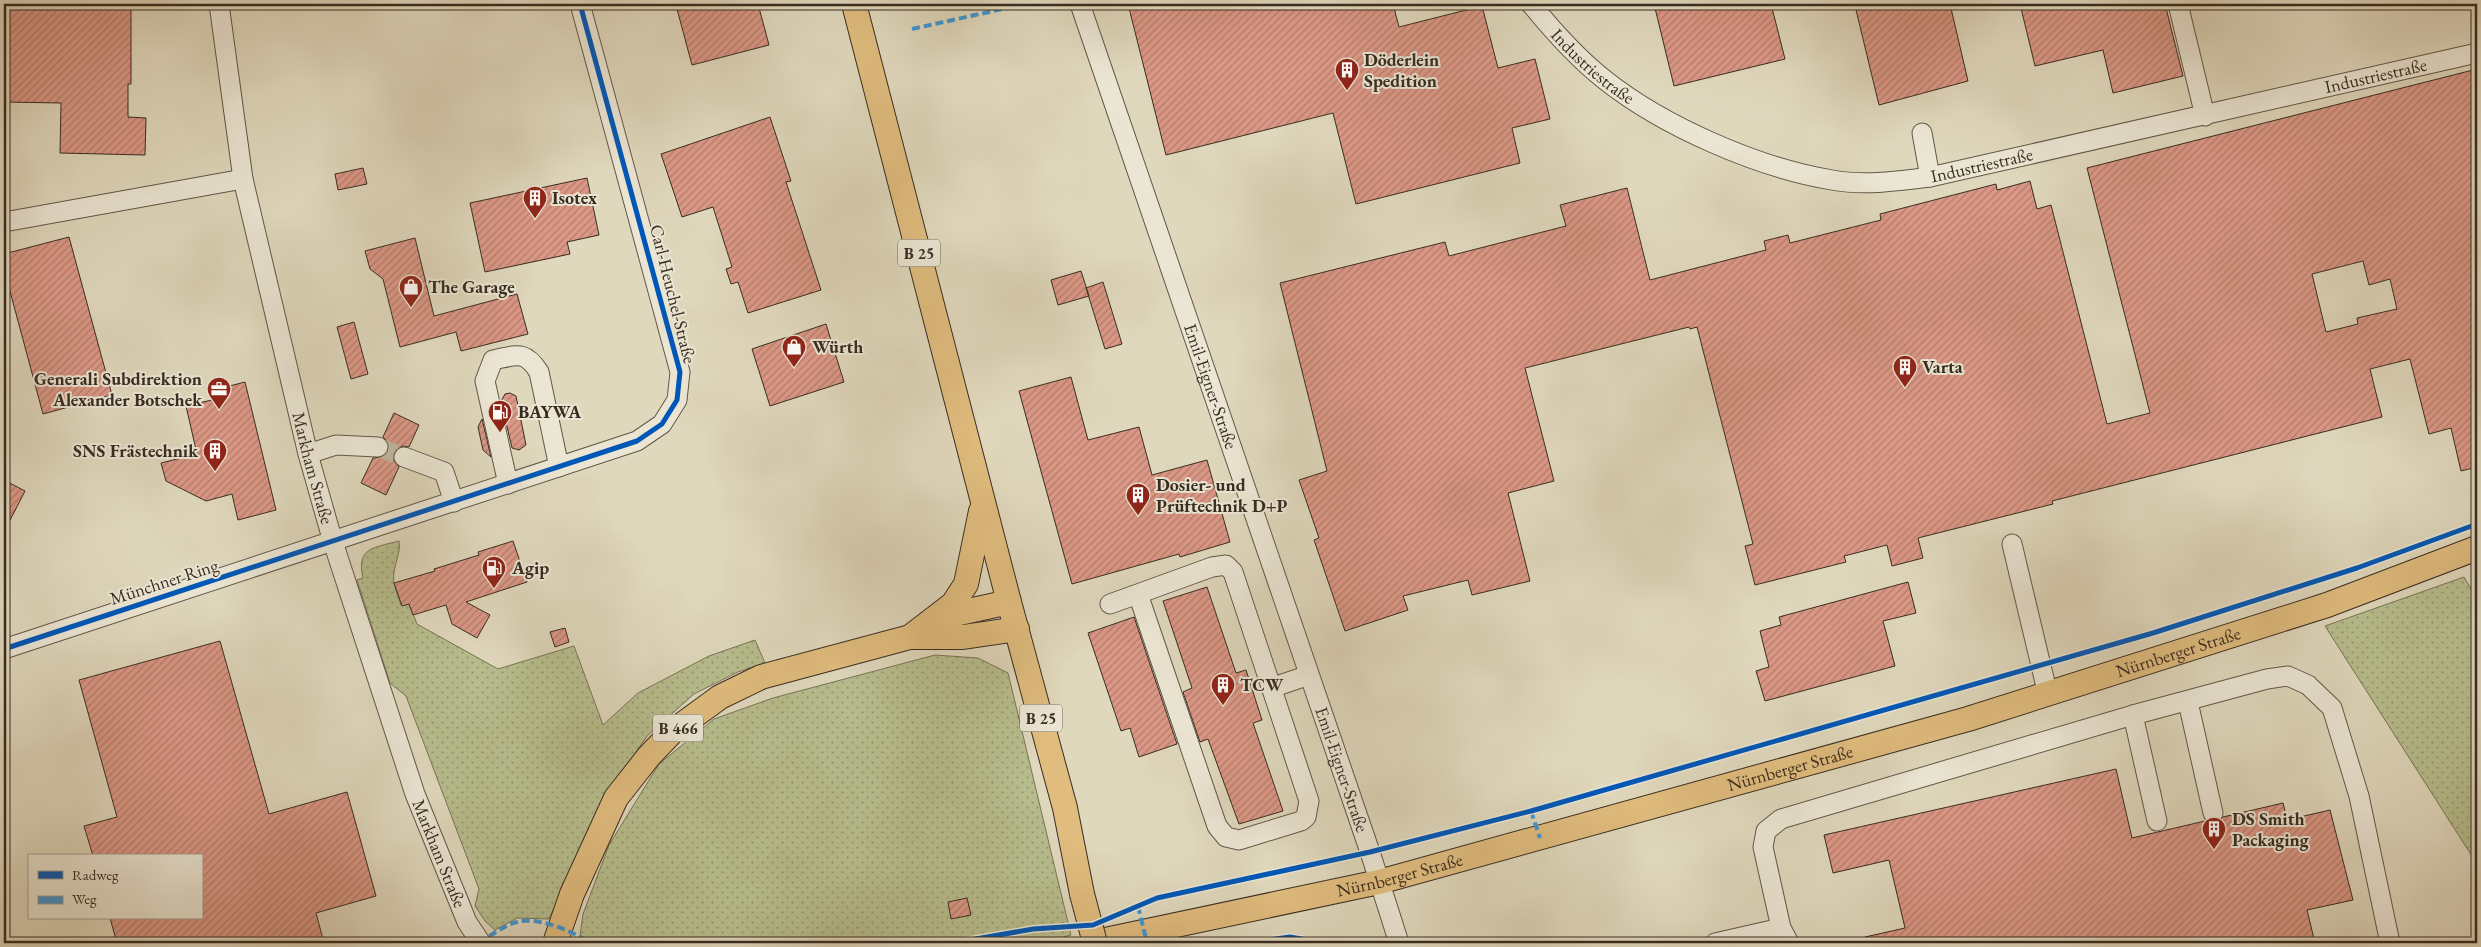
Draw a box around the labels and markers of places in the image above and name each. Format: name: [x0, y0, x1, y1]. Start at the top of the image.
place label: Döderlein Spedition: [1364, 48, 1439, 92]
building icon: Döderlein Spedition: [1334, 57, 1360, 91]
building icon: Isotex: [522, 185, 548, 219]
place label: Isotex: [552, 186, 597, 209]
shop icon: The Garage: [398, 274, 424, 308]
place label: The Garage: [428, 275, 515, 298]
shop icon: Würth: [781, 334, 807, 368]
place label: Würth: [812, 335, 863, 358]
building icon: Varta: [1892, 354, 1918, 388]
place label: Varta: [1922, 355, 1963, 378]
place label: Generali Subdirektion Alexander Botschek: [34, 367, 203, 411]
office icon: Generali Subdirektion Alexander Botschek: [206, 376, 232, 410]
fuel station icon: BAYWA: [487, 399, 513, 433]
place label: BAYWA: [518, 400, 582, 423]
building icon: SNS Frästechnik: [202, 438, 228, 472]
place label: SNS Frästechnik: [73, 439, 199, 462]
place label: Dosier- und Prüftechnik D+P: [1156, 473, 1288, 517]
building icon: Dosier- und Prüftechnik D+P: [1125, 482, 1151, 516]
fuel station icon: Agip: [481, 555, 507, 589]
place label: Agip: [511, 556, 549, 579]
building icon: TCW: [1210, 672, 1236, 706]
place label: TCW: [1240, 673, 1284, 696]
place label: DS Smith Packaging: [2232, 807, 2310, 851]
building icon: DS Smith Packaging: [2201, 816, 2227, 850]

